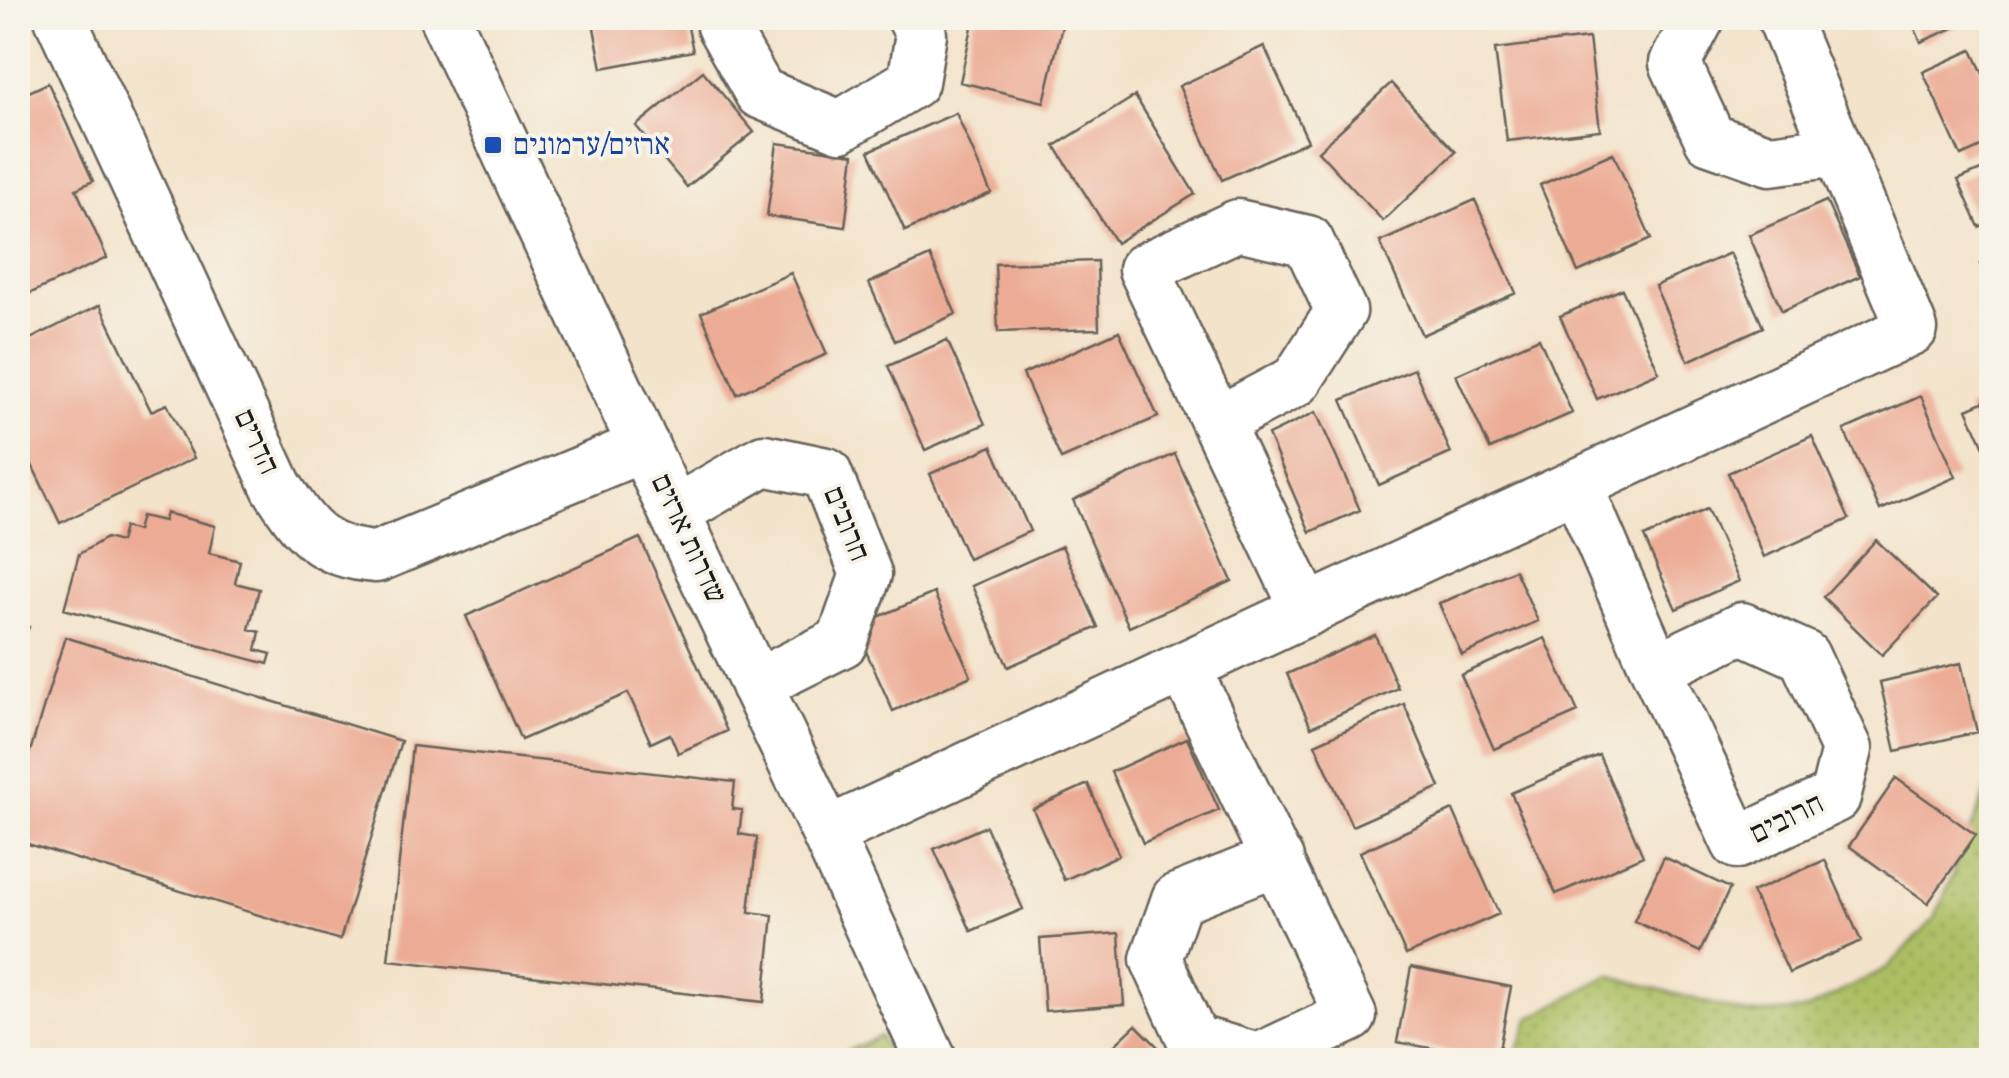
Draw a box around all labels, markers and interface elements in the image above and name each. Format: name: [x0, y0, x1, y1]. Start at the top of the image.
place label: ארזים/ערמונים: [513, 127, 670, 164]
marker: ארזים/ערמונים: [482, 134, 504, 156]
street label: הדרים: [225, 403, 287, 481]
street label: שדרות ארזים: [642, 468, 734, 610]
street label: חרובים: [814, 481, 878, 567]
street label: חרובים: [1744, 785, 1830, 853]

